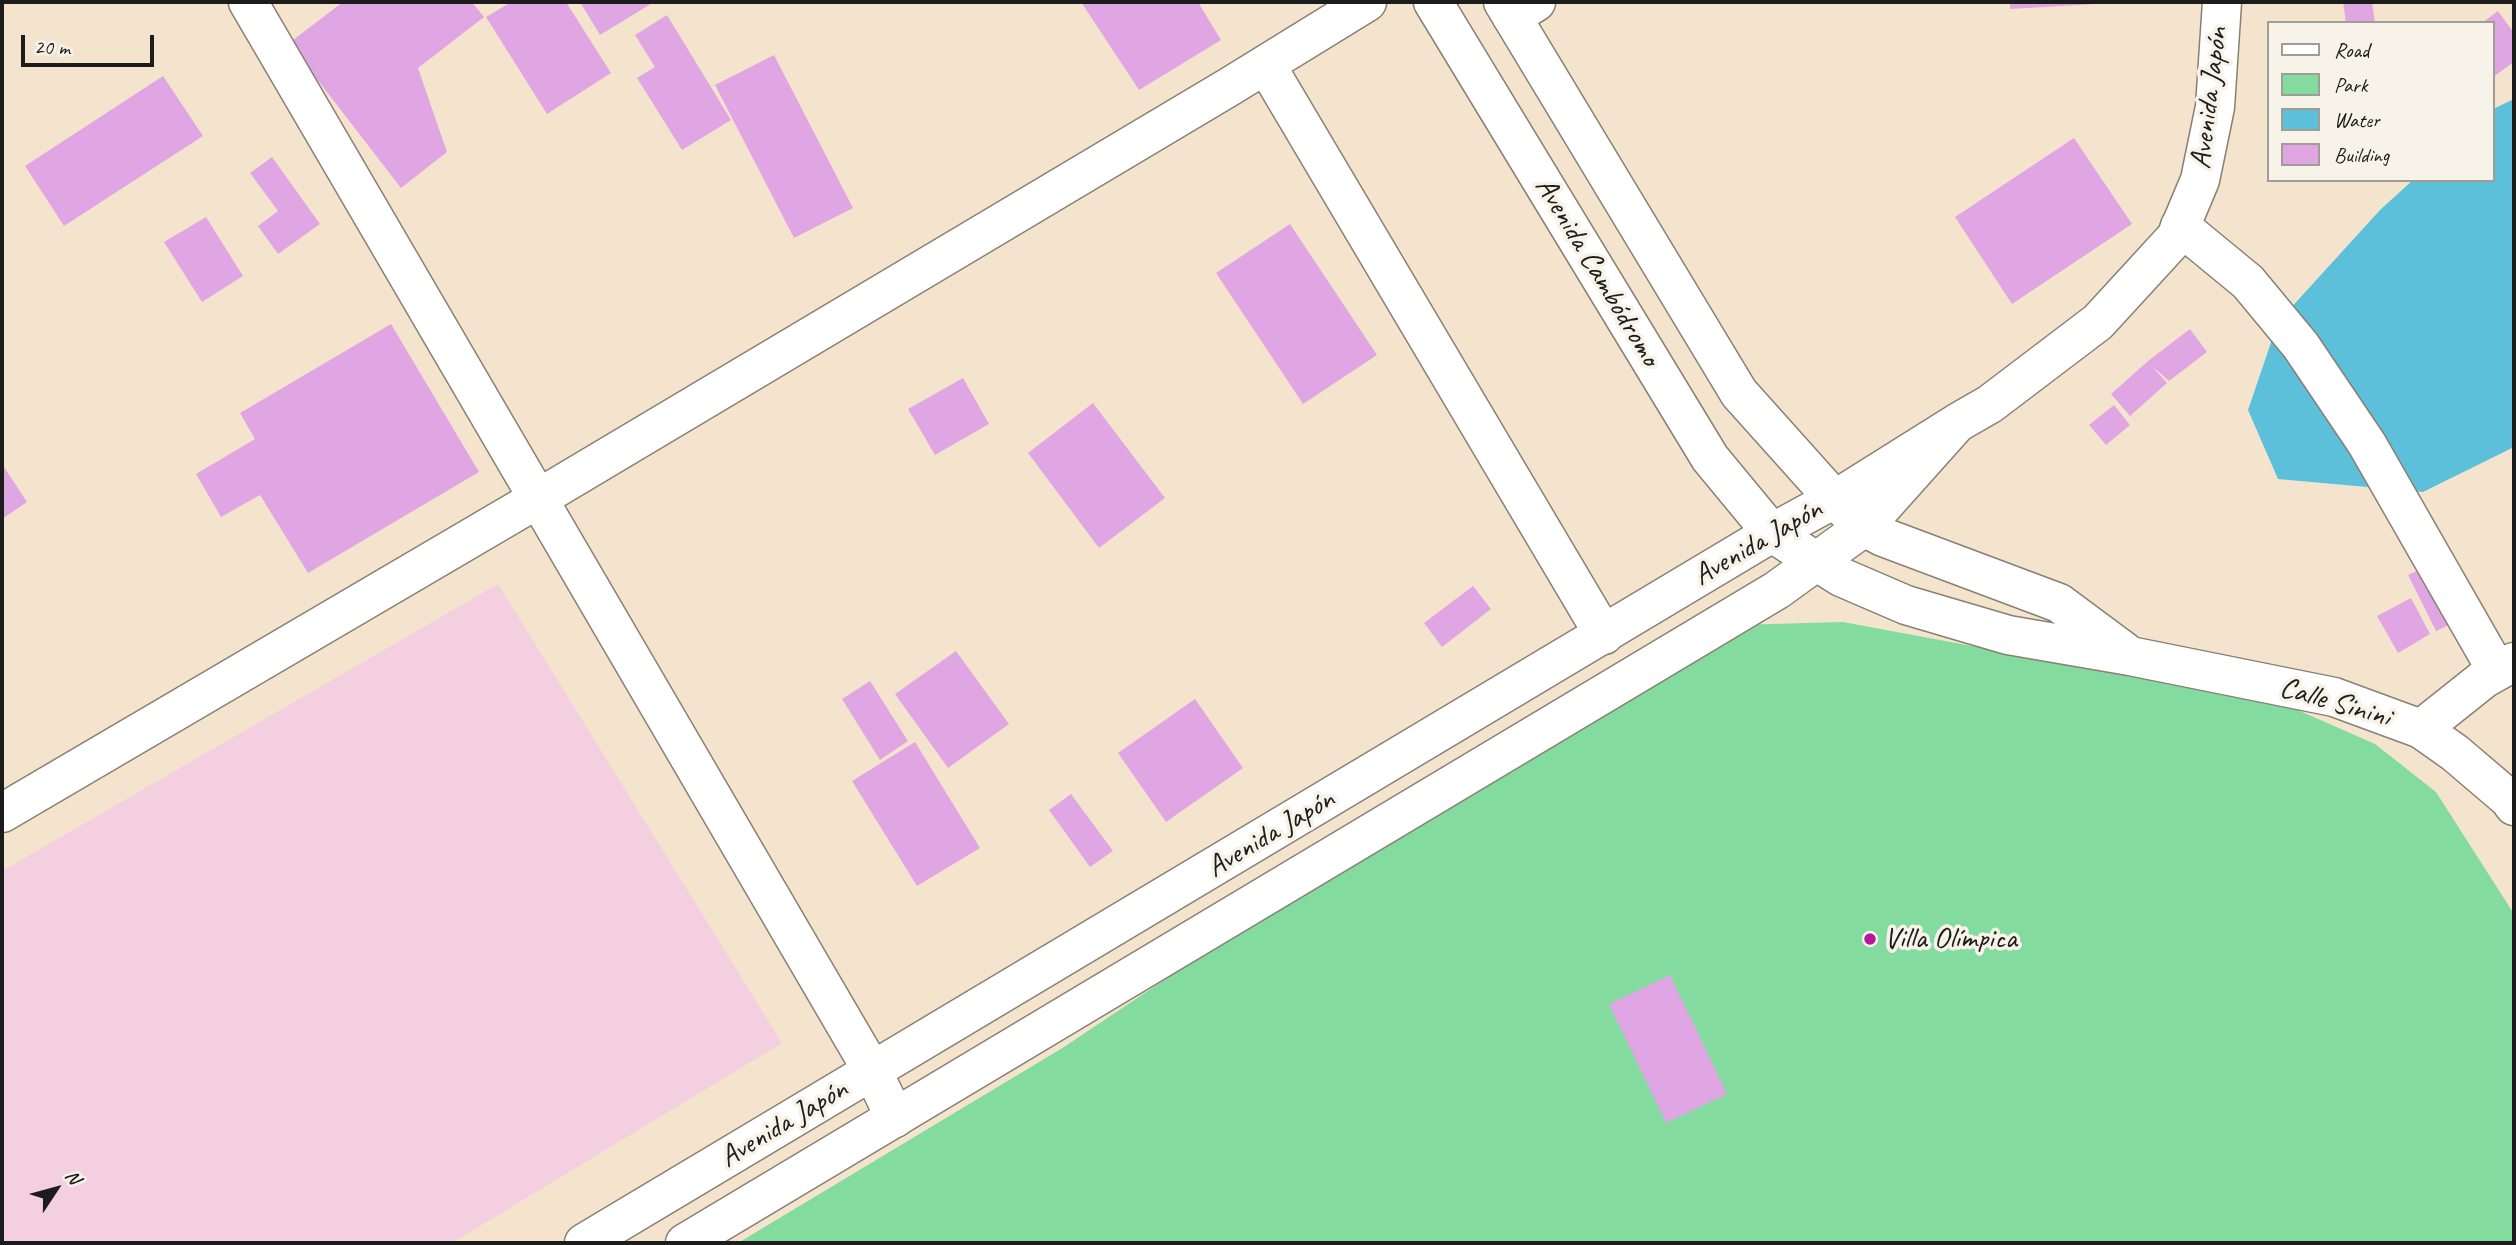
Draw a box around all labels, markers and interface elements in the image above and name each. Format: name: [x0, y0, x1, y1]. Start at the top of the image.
scale bar: [24, 21, 158, 65]
legend: [2268, 21, 2495, 182]
street label: Avenida Japón: [2183, 25, 2237, 171]
text: 20 m: [34, 34, 70, 60]
text: Road: [2334, 37, 2369, 63]
text: Park: [2334, 72, 2367, 98]
text: Water: [2334, 107, 2380, 133]
text: Building: [2334, 142, 2389, 168]
street label: Avenida Cambódromo: [1527, 171, 1667, 373]
street label: Avenida Japón: [1687, 492, 1829, 594]
street label: Calle Sinini: [2276, 670, 2394, 736]
street label: Avenida Japón: [1201, 782, 1341, 886]
place label: Villa Olímpica: [1884, 921, 2017, 957]
marker: Villa Olímpica: [1862, 931, 1878, 947]
street label: Avenida Japón: [714, 1072, 854, 1176]
north arrow: [21, 1154, 91, 1224]
text: N: [60, 1165, 86, 1188]

